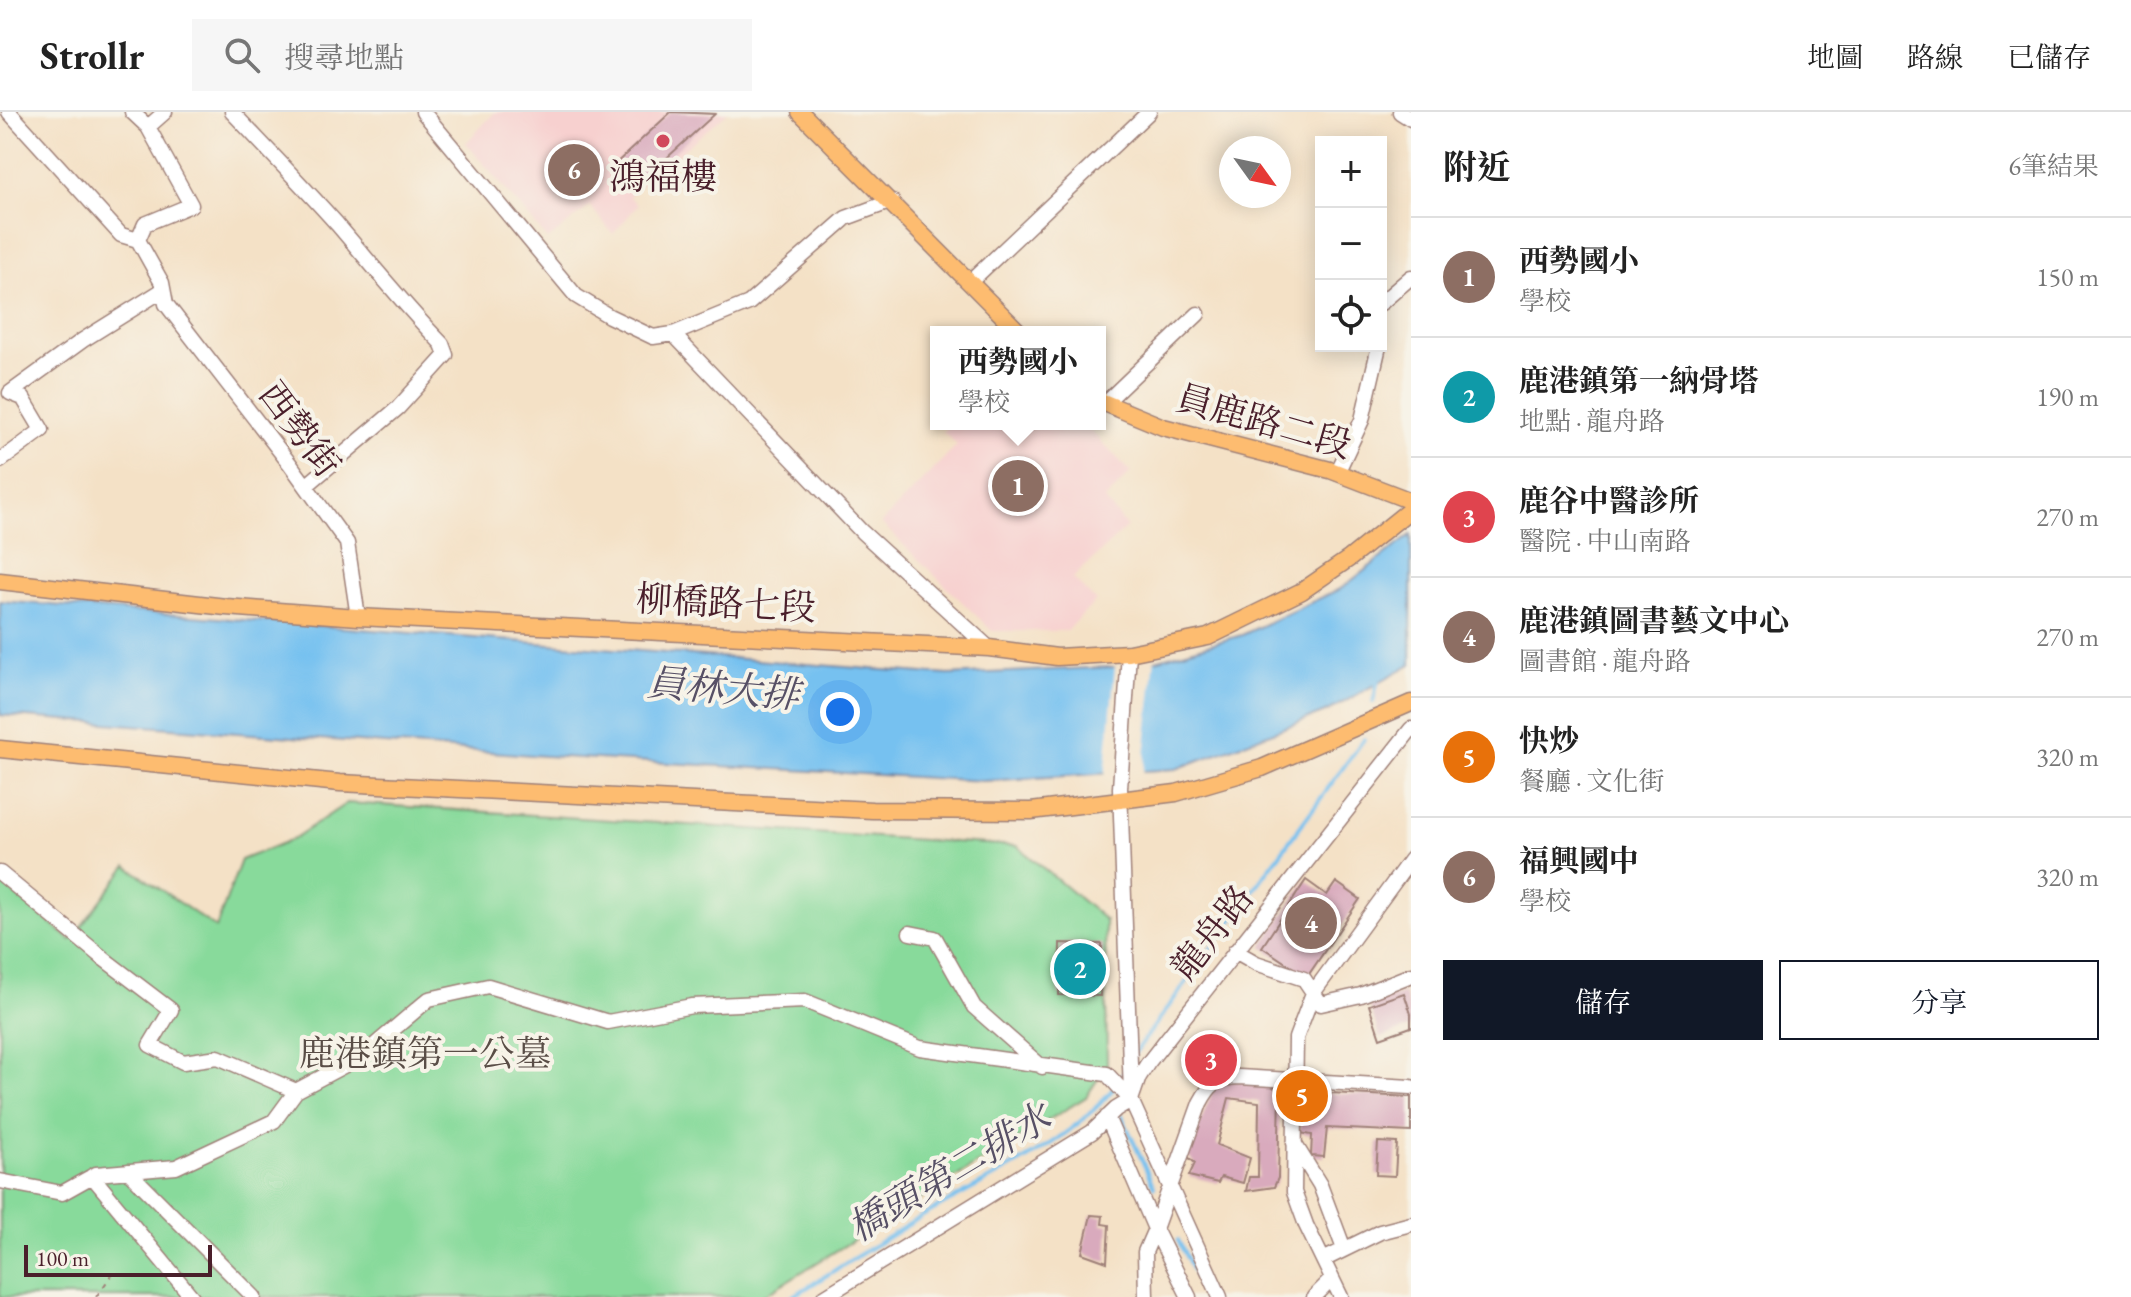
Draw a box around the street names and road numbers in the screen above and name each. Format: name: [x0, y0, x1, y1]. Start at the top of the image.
street label: 西勢街: [249, 372, 351, 486]
street label: 員鹿路二段: [1171, 374, 1357, 468]
street label: 柳橋路七段: [635, 575, 817, 631]
street label: 龍舟路: [1160, 875, 1264, 989]

